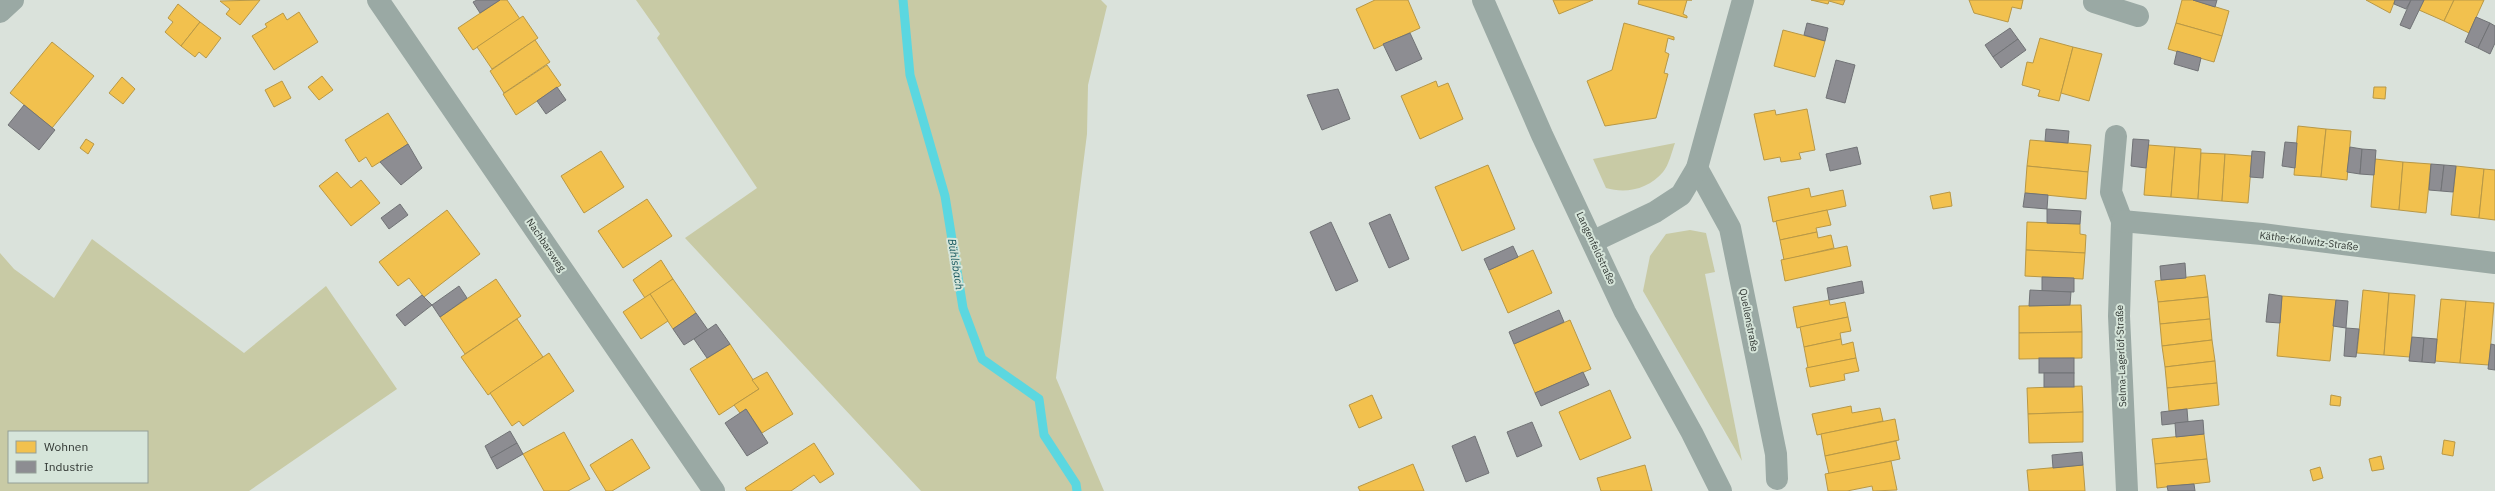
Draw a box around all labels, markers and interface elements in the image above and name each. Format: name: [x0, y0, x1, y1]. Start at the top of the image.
street label: Langenfeldstraße: [1573, 210, 1619, 287]
street label: Nachbarsweg: [524, 216, 569, 275]
street label: Käthe-Kollwitz-Straße: [2259, 228, 2360, 254]
water label: Bühlsbach: [945, 237, 967, 291]
street label: Quellenstraße: [1737, 287, 1762, 353]
street label: Selma-Lagerlöf-Straße: [2113, 304, 2129, 407]
legend: [8, 431, 148, 483]
text: Wohnen: [44, 439, 88, 454]
text: Industrie: [44, 459, 94, 474]

